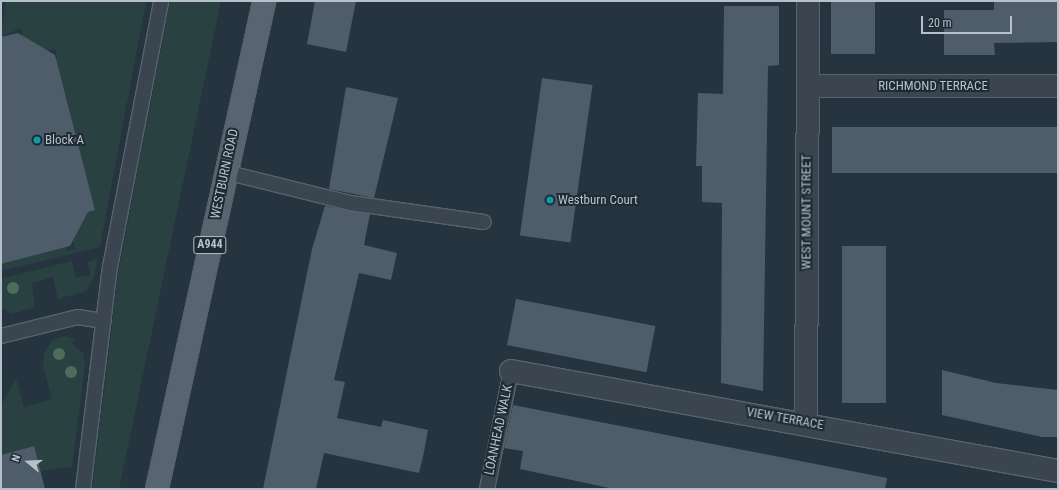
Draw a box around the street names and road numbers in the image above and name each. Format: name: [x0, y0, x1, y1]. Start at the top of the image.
street label: RICHMOND TERRACE: [878, 78, 988, 94]
street label: WESTBURN ROAD: [208, 128, 242, 220]
street label: WEST MOUNT STREET: [799, 154, 815, 270]
road number: A944: [193, 235, 227, 255]
street label: LOANHEAD WALK: [482, 383, 516, 477]
street label: VIEW TERRACE: [745, 405, 825, 433]

